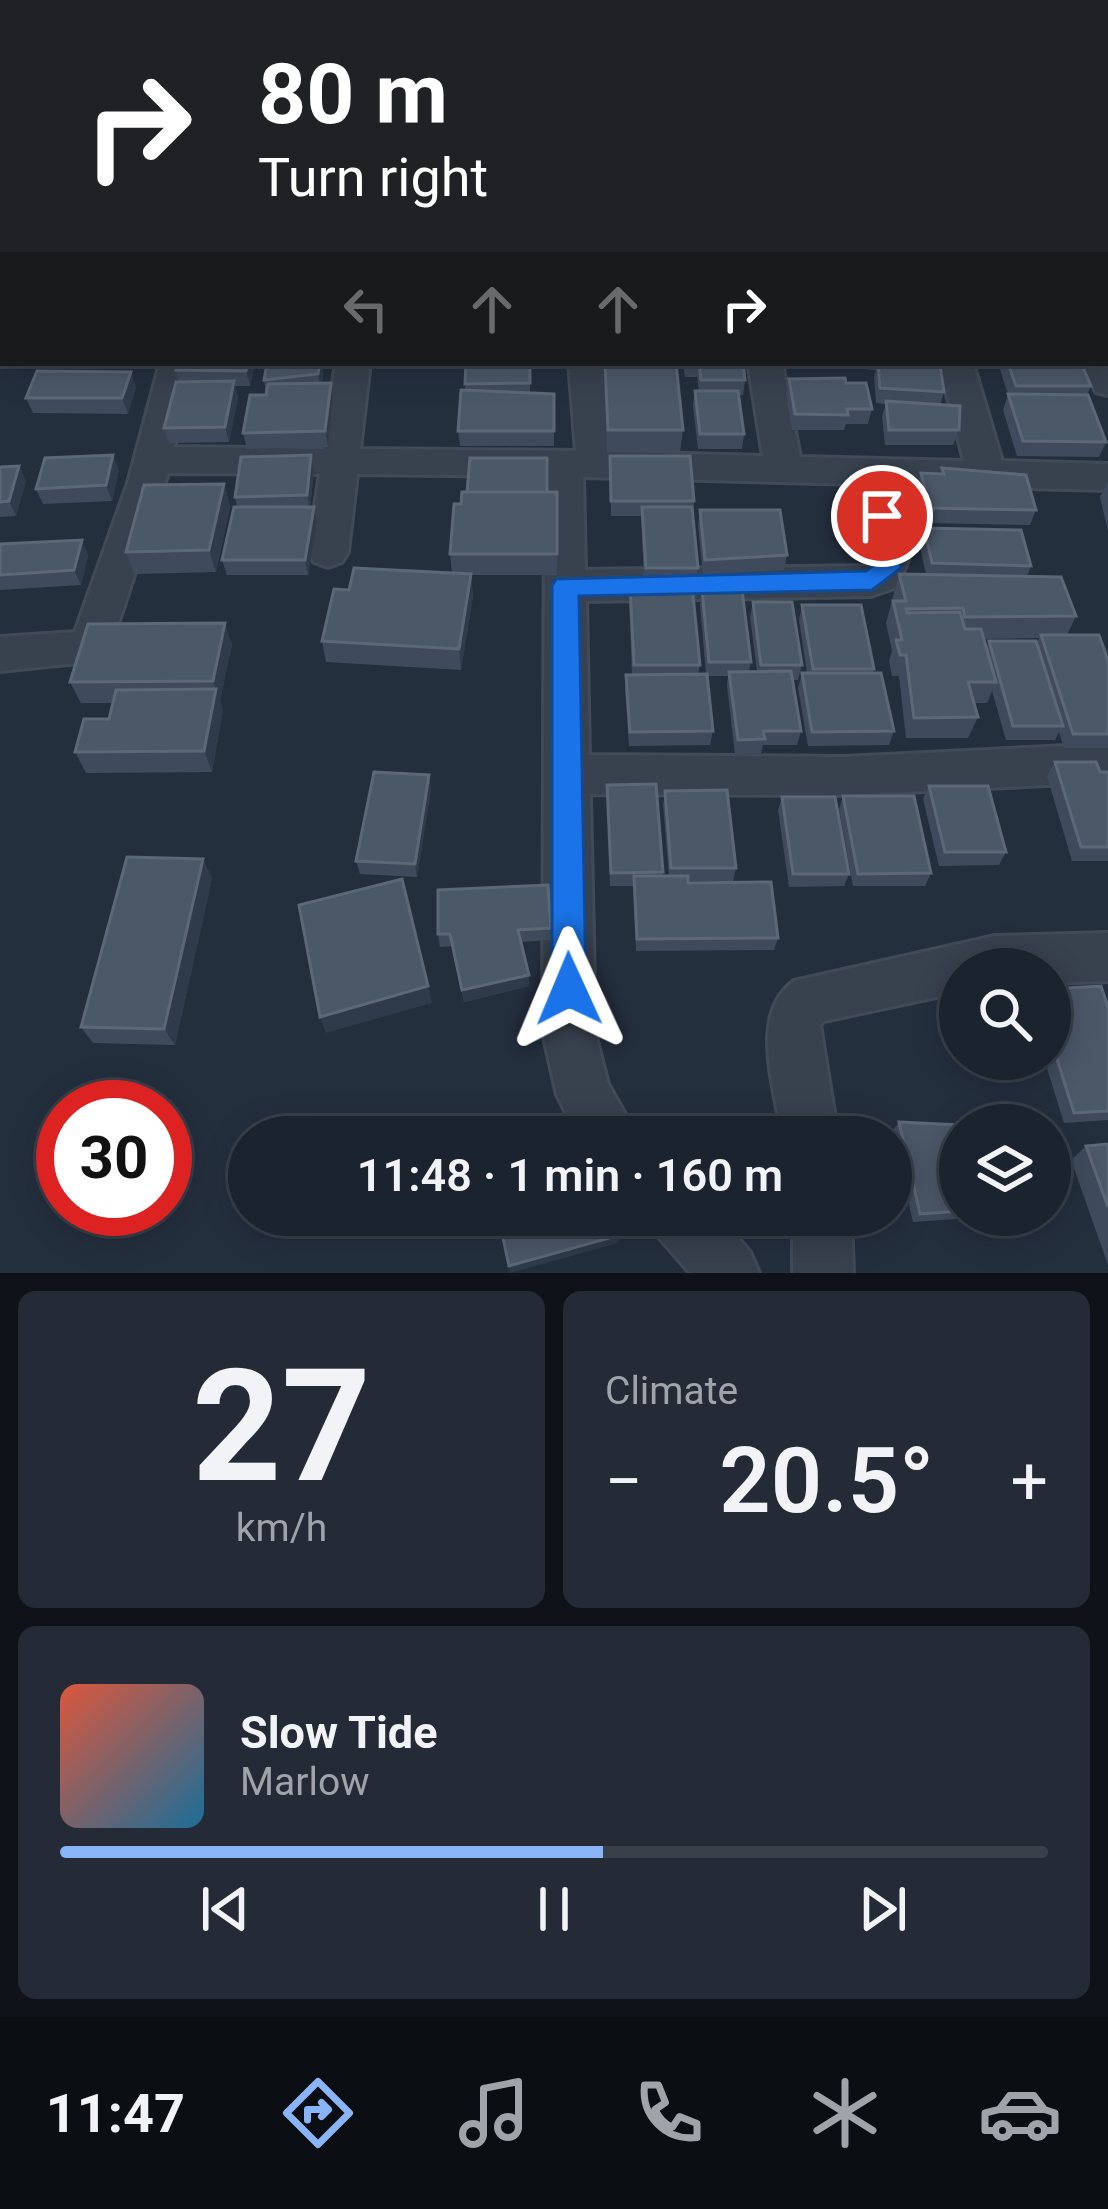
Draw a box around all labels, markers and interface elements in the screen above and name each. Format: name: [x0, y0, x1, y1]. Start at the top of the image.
text: 80 m: [258, 45, 448, 144]
icon: right: [60, 48, 216, 204]
text: Turn right: [258, 146, 488, 209]
icon: left: [333, 276, 399, 342]
icon: ahead: [459, 276, 525, 342]
icon: ahead: [585, 276, 651, 342]
icon: right: [711, 276, 777, 342]
pin: [831, 465, 933, 567]
icon: arrive: [849, 483, 915, 549]
position arrow: [506, 926, 632, 1052]
map controls: [939, 948, 1071, 1236]
button: search: [939, 948, 1071, 1080]
speed limit sign: 30: [36, 1080, 192, 1236]
button: layers: [939, 1104, 1071, 1236]
text: 11:48 · 1 min · 160 m: [357, 1149, 783, 1202]
text: 27: [192, 1335, 371, 1518]
text: Climate: [605, 1368, 738, 1414]
text: 20.5°: [719, 1429, 934, 1534]
text: −: [605, 1443, 643, 1520]
text: +: [1011, 1443, 1048, 1520]
text: km/h: [236, 1505, 327, 1551]
text: Slow Tide: [240, 1706, 438, 1759]
text: Marlow: [240, 1759, 370, 1805]
icon: previous: [192, 1876, 258, 1942]
icon: pause: [521, 1876, 587, 1942]
icon: next: [850, 1876, 916, 1942]
icon: directions: [276, 2071, 360, 2155]
icon: music: [452, 2071, 536, 2155]
icon: phone: [627, 2071, 711, 2155]
icon: climate: [803, 2071, 887, 2155]
icon: car: [978, 2071, 1062, 2155]
text: 11:47: [46, 2082, 185, 2145]

